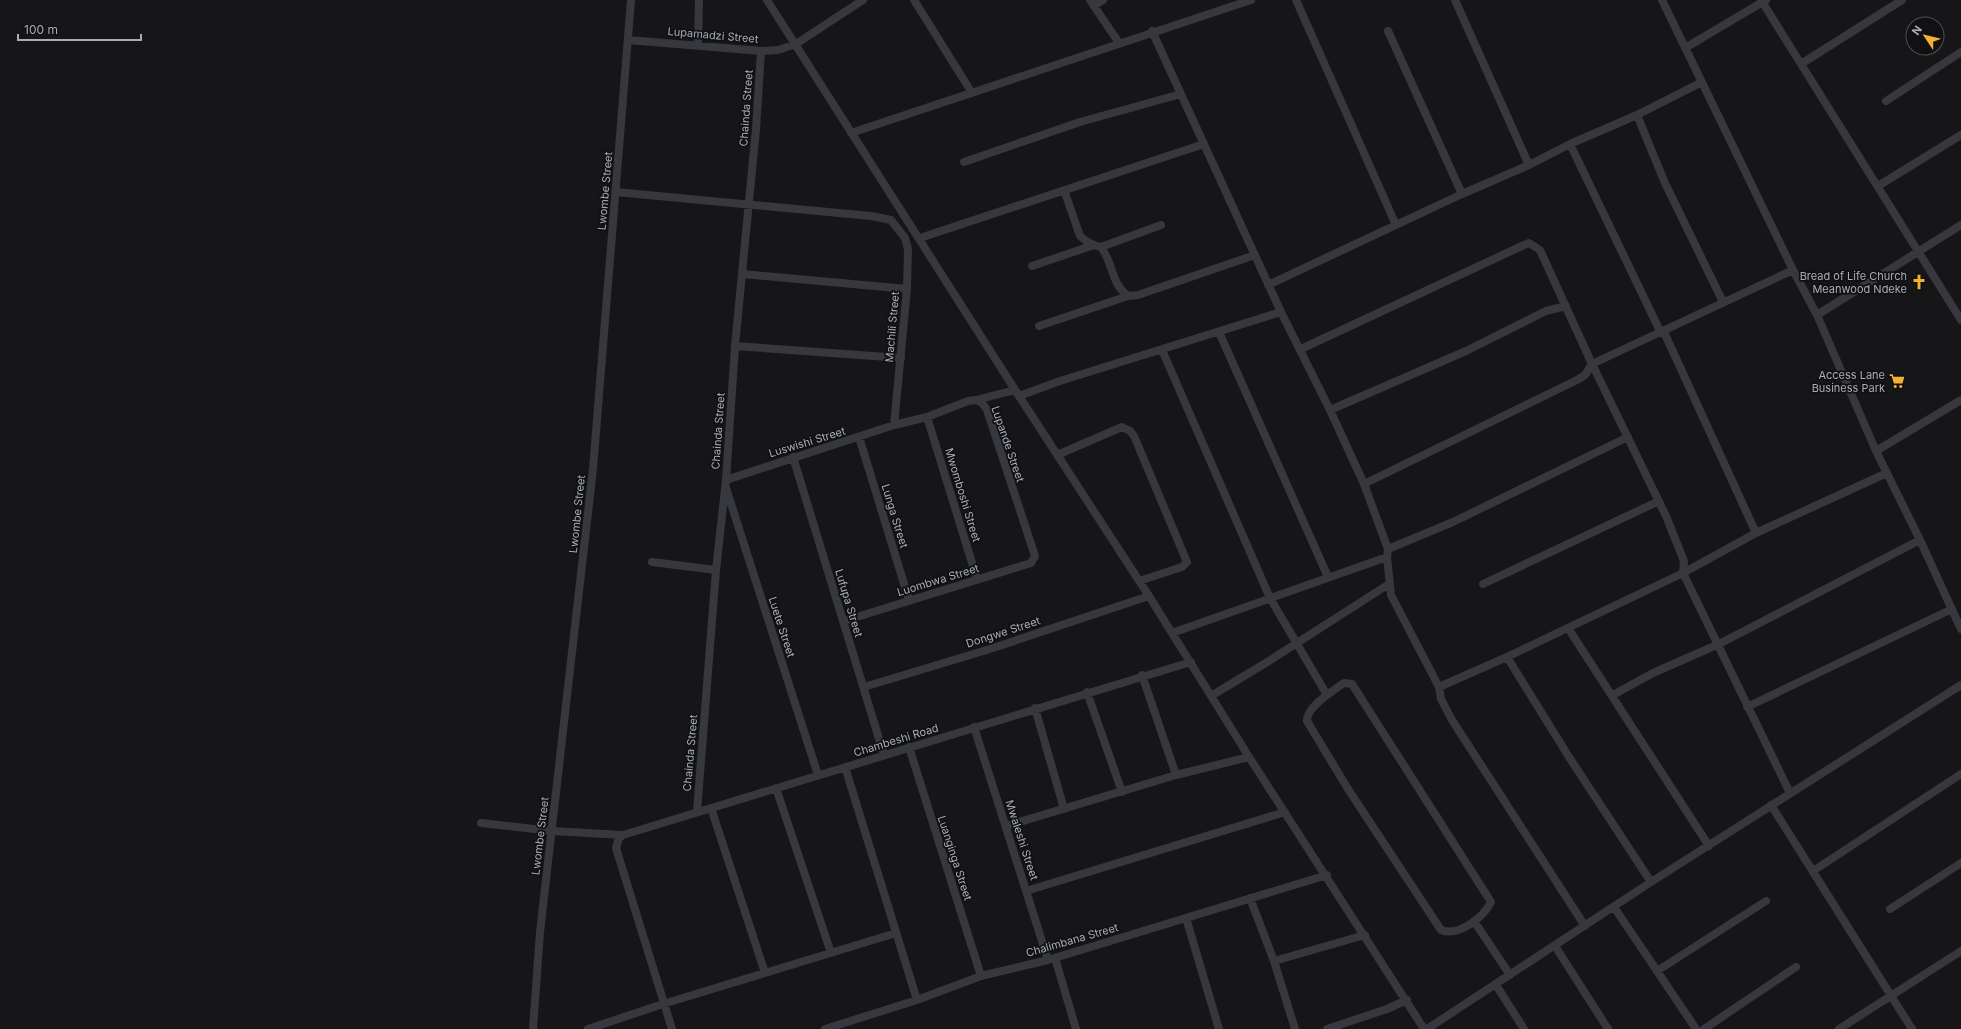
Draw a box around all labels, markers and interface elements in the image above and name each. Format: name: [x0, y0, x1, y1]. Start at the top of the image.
scale bar: [18, 16, 141, 42]
north arrow: [1905, 16, 1945, 56]
text: 100 m: [24, 22, 58, 37]
text: N: [1909, 23, 1925, 38]
street label: Lupamadzi Street: [667, 24, 759, 46]
street label: Chainda Street: [736, 69, 756, 147]
street label: Lwombe Street: [595, 151, 615, 231]
place label: Bread of Life Church Meanwood Ndeke: [1800, 269, 1907, 296]
church icon: Bread of Life Church Meanwood Ndeke: [1910, 273, 1928, 291]
street label: Machili Street: [882, 291, 902, 363]
place label: Access Lane Business Park: [1812, 368, 1885, 395]
supermarket icon: Access Lane Business Park: [1888, 372, 1906, 390]
street label: Chainda Street: [708, 392, 728, 470]
street label: Lupande Street: [988, 404, 1028, 484]
street label: Luswishi Street: [767, 424, 847, 460]
street label: Mwomboshi Street: [942, 446, 984, 544]
street label: Lwombe Street: [566, 474, 588, 554]
street label: Lunga Street: [879, 482, 912, 550]
street label: Luombwa Street: [895, 561, 981, 599]
street label: Lufupa Street: [832, 567, 866, 639]
street label: Luete Street: [766, 595, 799, 660]
street label: Dongwe Street: [964, 613, 1042, 651]
street label: Chainda Street: [680, 714, 700, 792]
street label: Chambeshi Road: [852, 720, 940, 760]
street label: Lwombe Street: [528, 796, 552, 876]
street label: Mwaleshi Street: [1002, 798, 1042, 882]
street label: Luanginga Street: [935, 814, 975, 903]
street label: Chalimbana Street: [1024, 920, 1120, 960]

